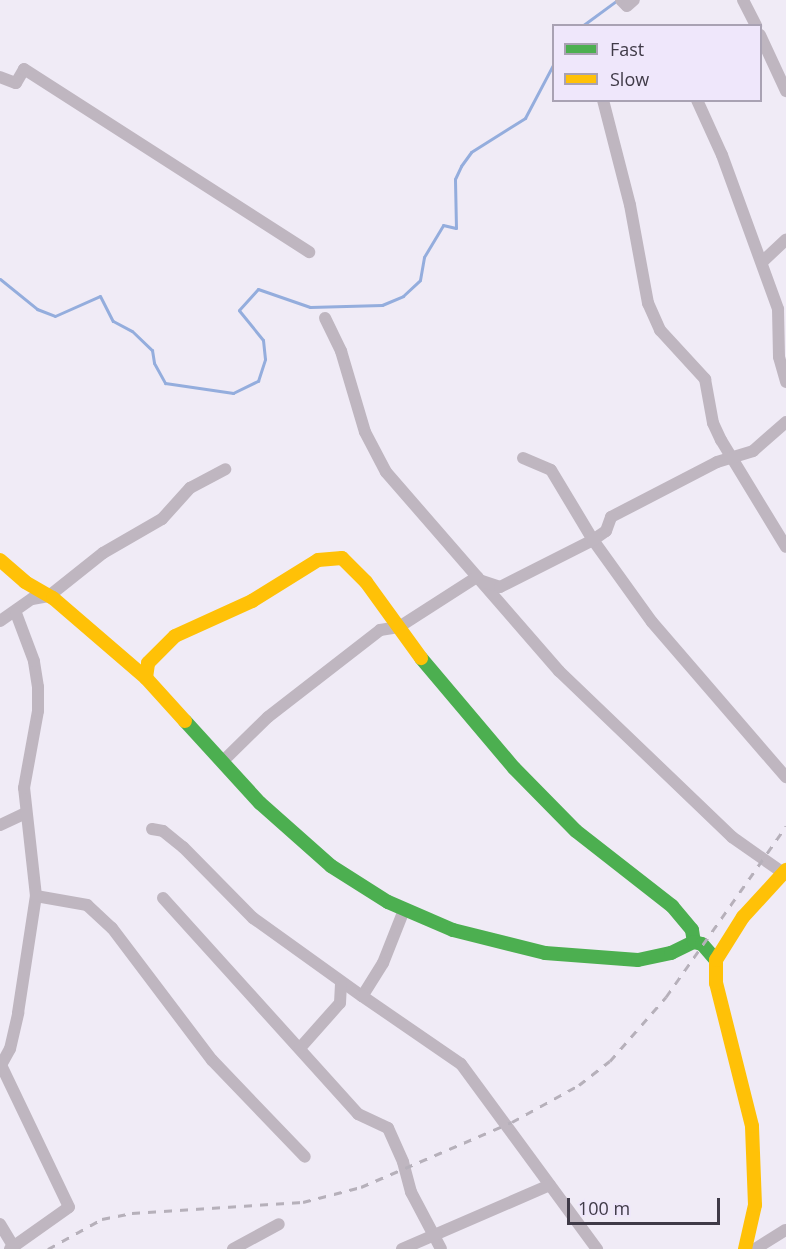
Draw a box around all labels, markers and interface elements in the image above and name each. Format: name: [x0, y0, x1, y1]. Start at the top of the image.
legend: [552, 24, 762, 102]
text: Fast: [610, 37, 644, 61]
text: Slow: [610, 67, 649, 91]
scale bar: [570, 1186, 723, 1224]
text: 100 m: [578, 1196, 630, 1220]

